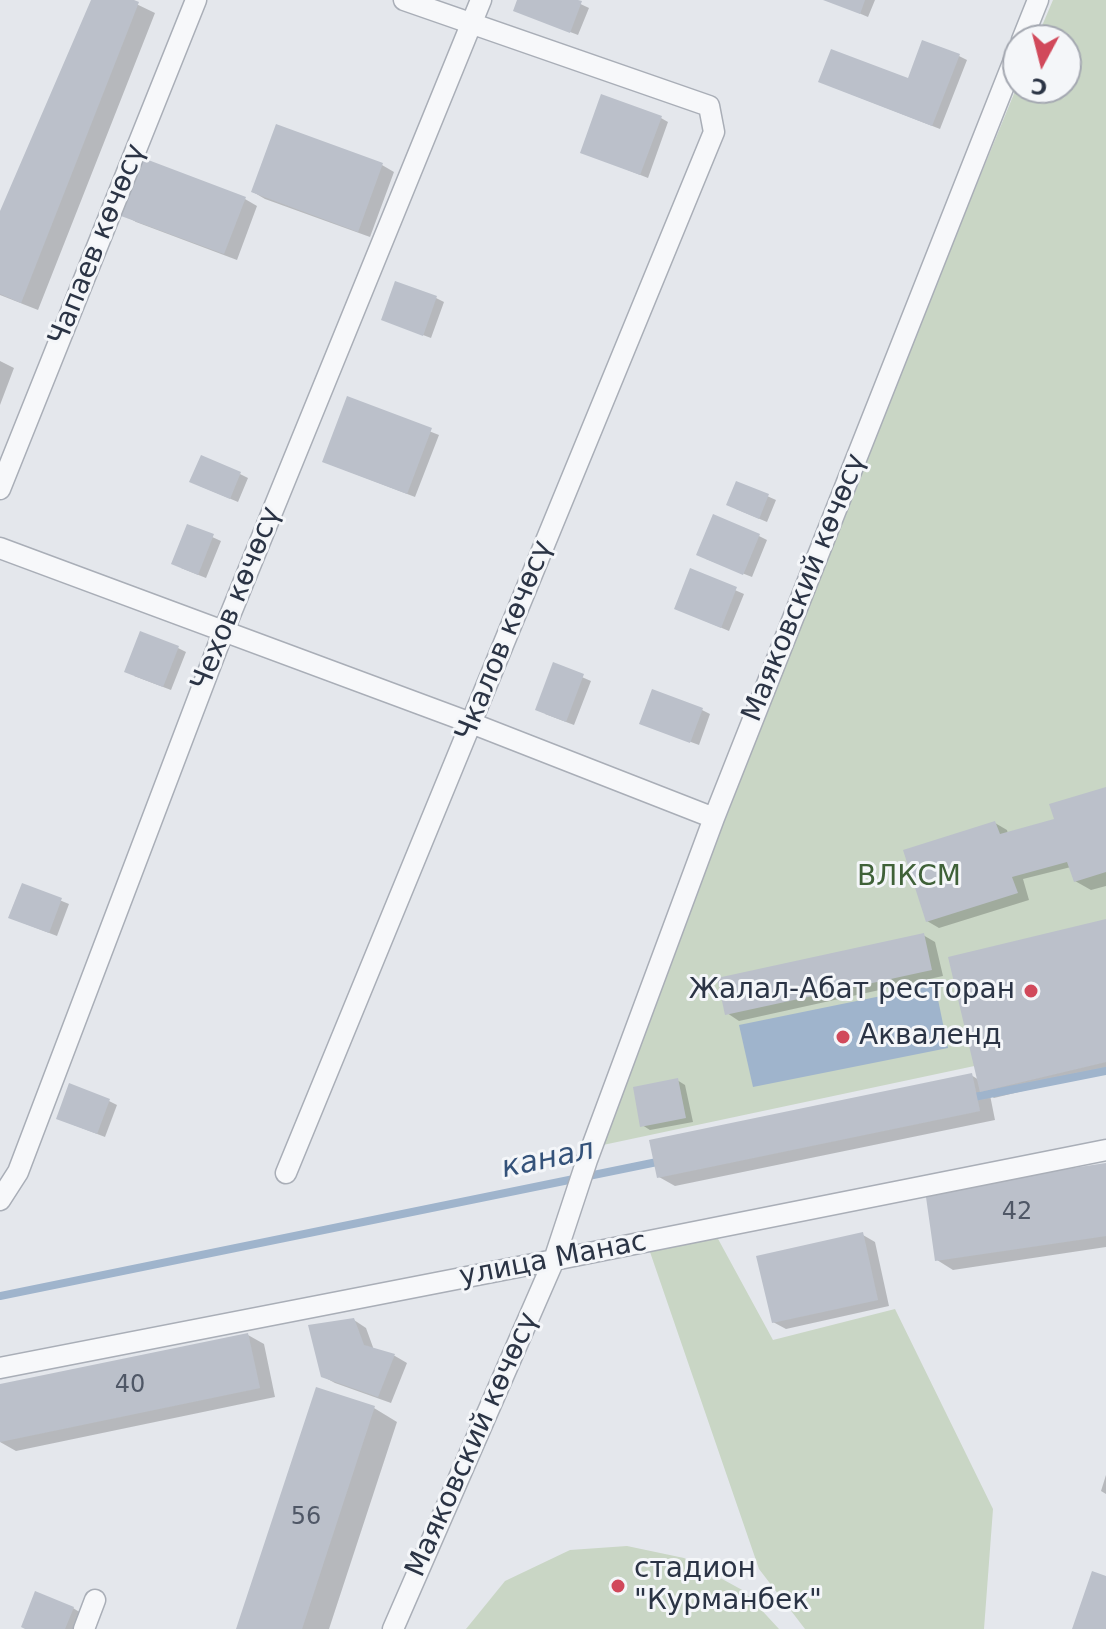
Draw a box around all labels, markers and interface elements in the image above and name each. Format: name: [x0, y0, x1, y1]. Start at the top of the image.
north arrow: [1002, 24, 1082, 104]
text: С: [1030, 73, 1049, 100]
street label: Чапаев көчөсү: [42, 139, 154, 351]
street label: Маяковский көчөсү: [736, 449, 874, 727]
street label: Чехов көчөсү: [185, 502, 289, 696]
street label: Чкалов көчөсү: [449, 536, 561, 746]
park label: ВЛКСМ: [857, 861, 961, 895]
place label: Жалал-Абат ресторан: [689, 974, 1015, 1008]
marker: Жалал-Абат ресторан: [1022, 982, 1040, 1000]
place label: Акваленд: [859, 1020, 1002, 1054]
marker: Акваленд: [834, 1028, 852, 1046]
water label: канал: [498, 1133, 598, 1187]
house number: 42: [1002, 1199, 1032, 1227]
street label: улица Манас: [457, 1225, 649, 1295]
street label: Маяковский көчөсү: [399, 1308, 547, 1582]
house number: 40: [115, 1372, 145, 1400]
house number: 56: [291, 1504, 321, 1532]
place label: стадион "Курманбек": [634, 1553, 822, 1619]
marker: стадион "Курманбек": [609, 1577, 627, 1595]

